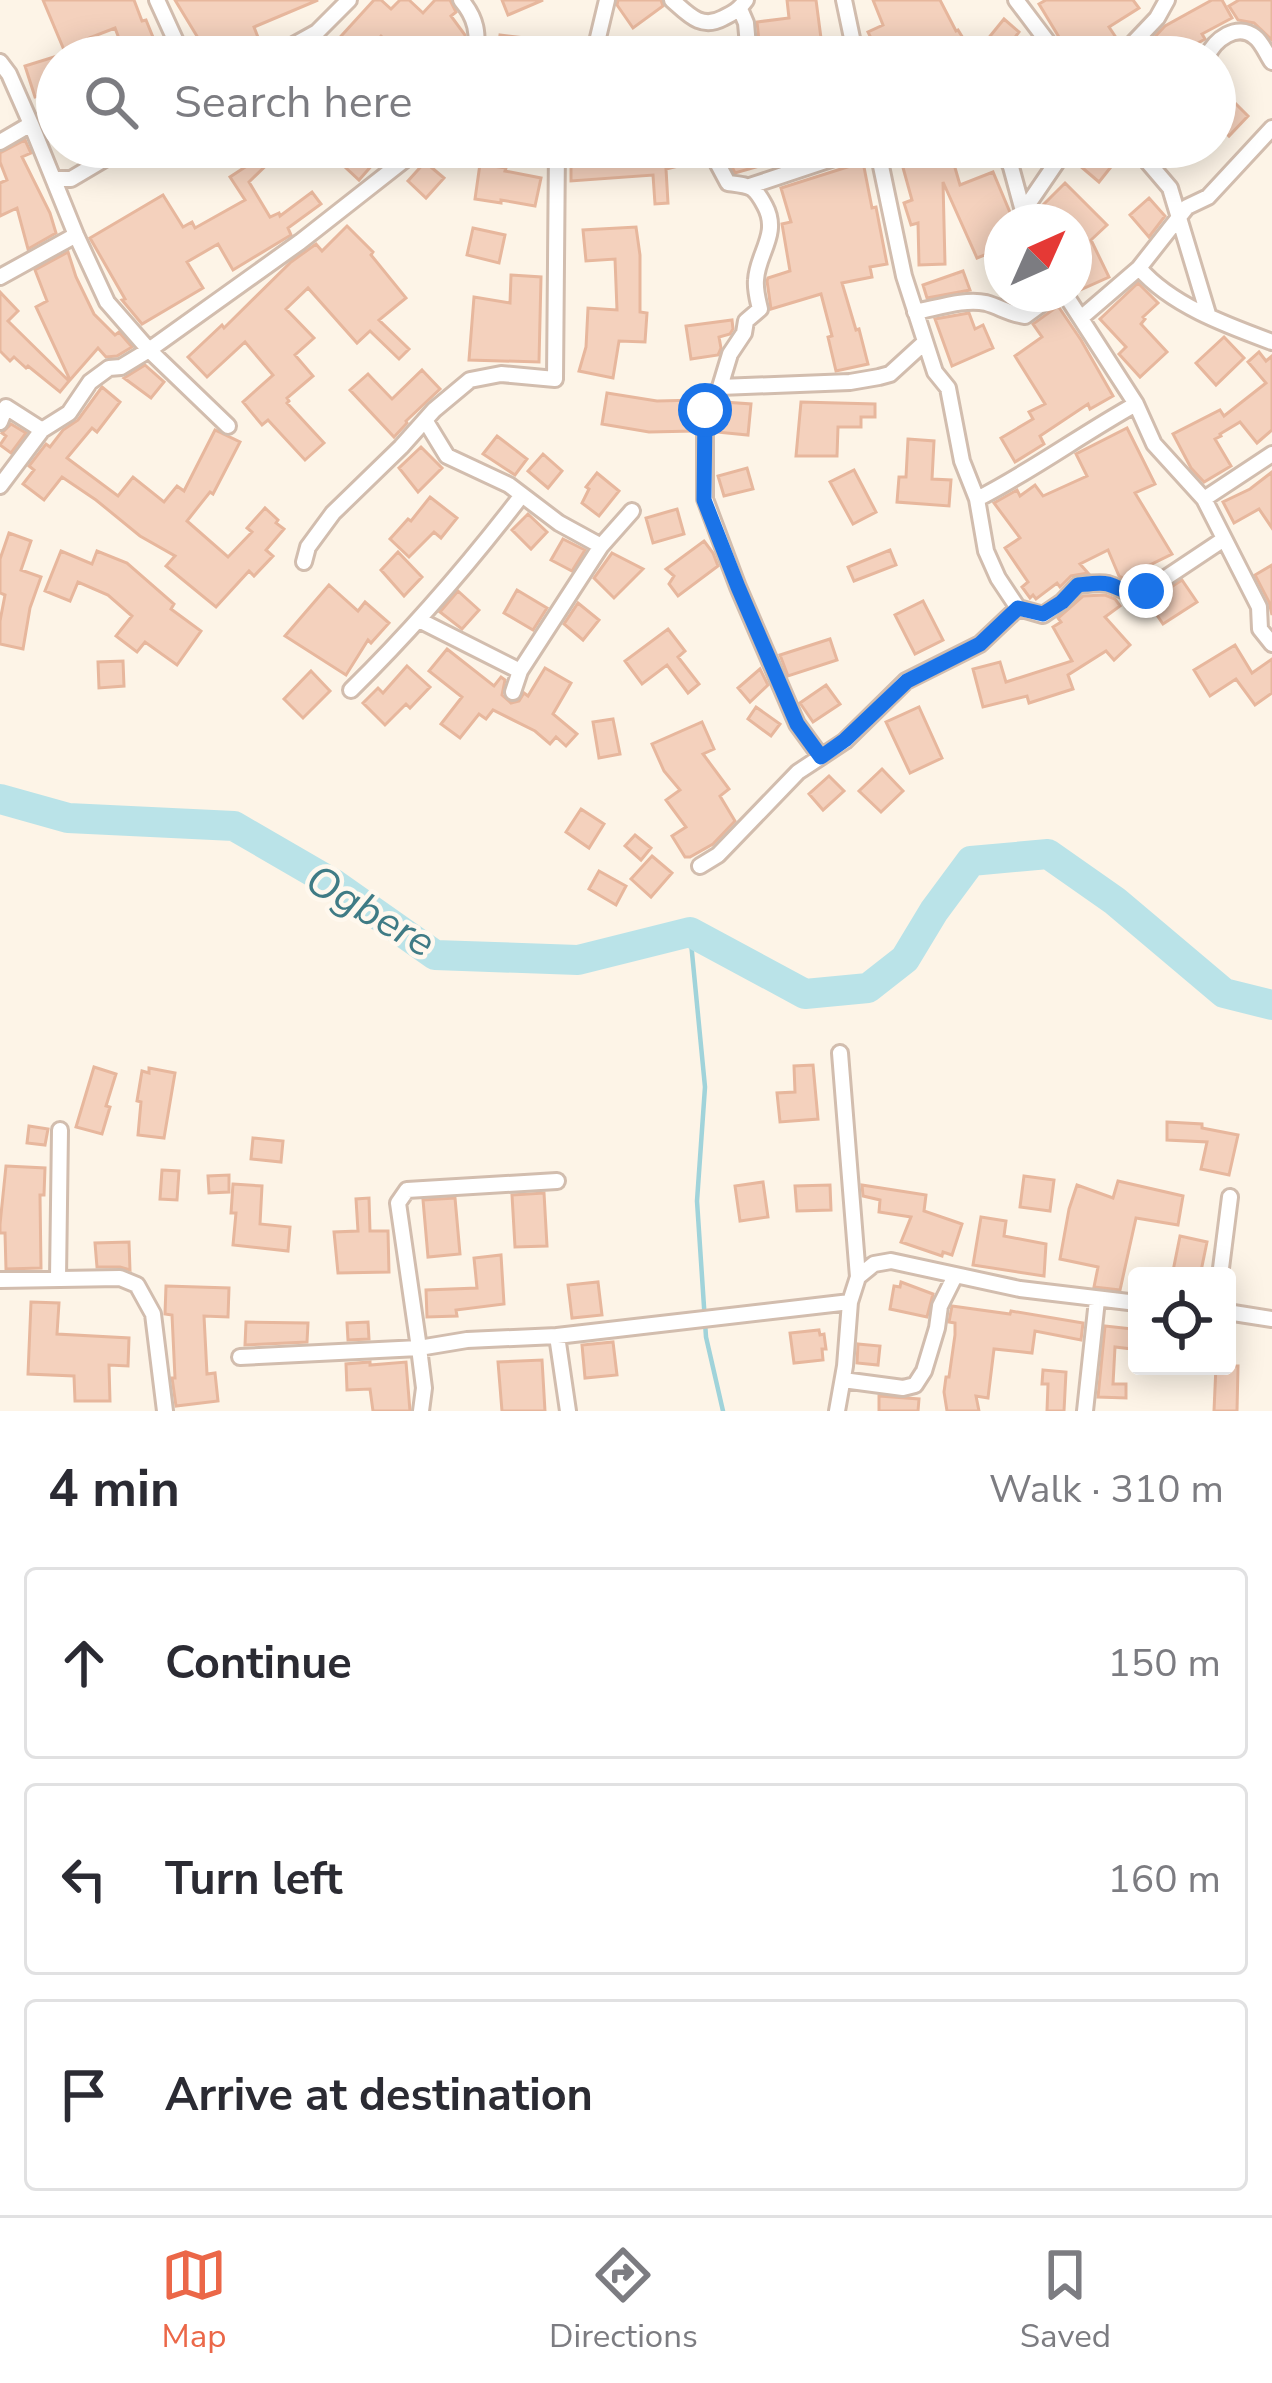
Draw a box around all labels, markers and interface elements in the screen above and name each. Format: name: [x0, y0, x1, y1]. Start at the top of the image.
search box: [36, 36, 1236, 168]
icon: search: [78, 69, 144, 135]
text: Search here: [174, 72, 413, 133]
north arrow: [984, 204, 1092, 312]
route start: [678, 383, 732, 437]
route end: [1119, 564, 1173, 618]
water label: Ogbere: [295, 851, 445, 971]
map controls: [1128, 1267, 1236, 1375]
button: locate: [1128, 1267, 1236, 1375]
text: 4 min: [48, 1454, 180, 1524]
text: Walk · 310 m: [989, 1463, 1224, 1516]
icon: ahead: [51, 1630, 117, 1696]
text: Continue: [165, 1633, 352, 1694]
text: 150 m: [1107, 1637, 1221, 1690]
icon: left: [51, 1846, 117, 1912]
text: Turn left: [165, 1849, 343, 1910]
text: 160 m: [1107, 1853, 1221, 1906]
icon: arrive: [51, 2062, 117, 2128]
text: Arrive at destination: [165, 2065, 593, 2126]
tab: Map: [161, 2242, 227, 2359]
tab: Directions: [549, 2242, 698, 2359]
tab: Saved: [1020, 2242, 1111, 2359]

